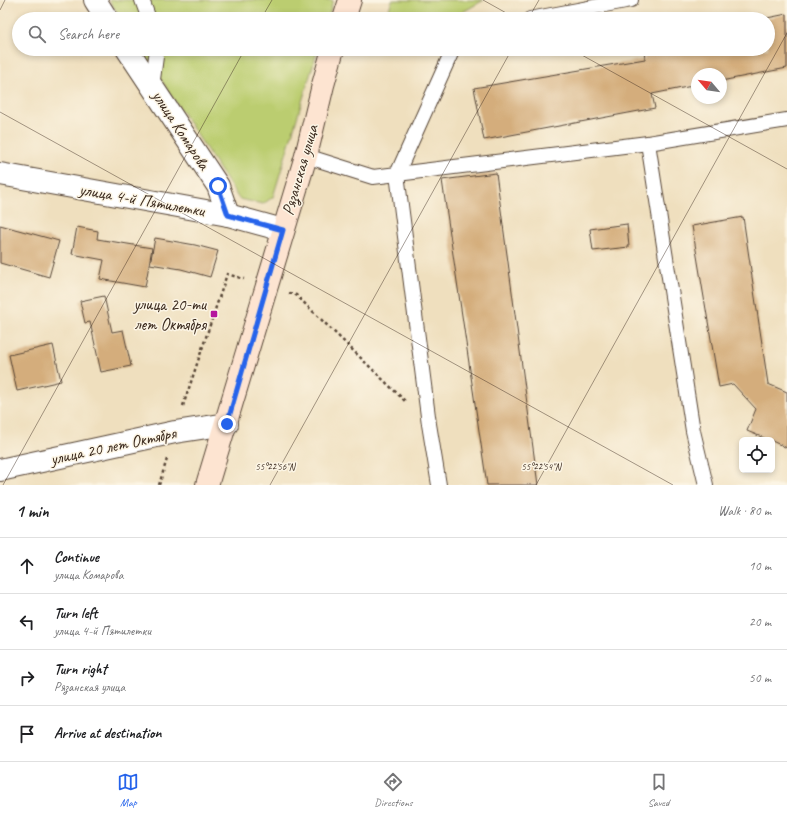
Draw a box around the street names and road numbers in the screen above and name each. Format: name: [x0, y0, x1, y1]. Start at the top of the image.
street label: улица Комарова: [147, 85, 215, 175]
street label: Рязанская улица: [277, 121, 324, 218]
street label: улица 4-й Пятилетки: [77, 178, 208, 222]
street label: улица 20 лет Октября: [47, 422, 179, 470]

